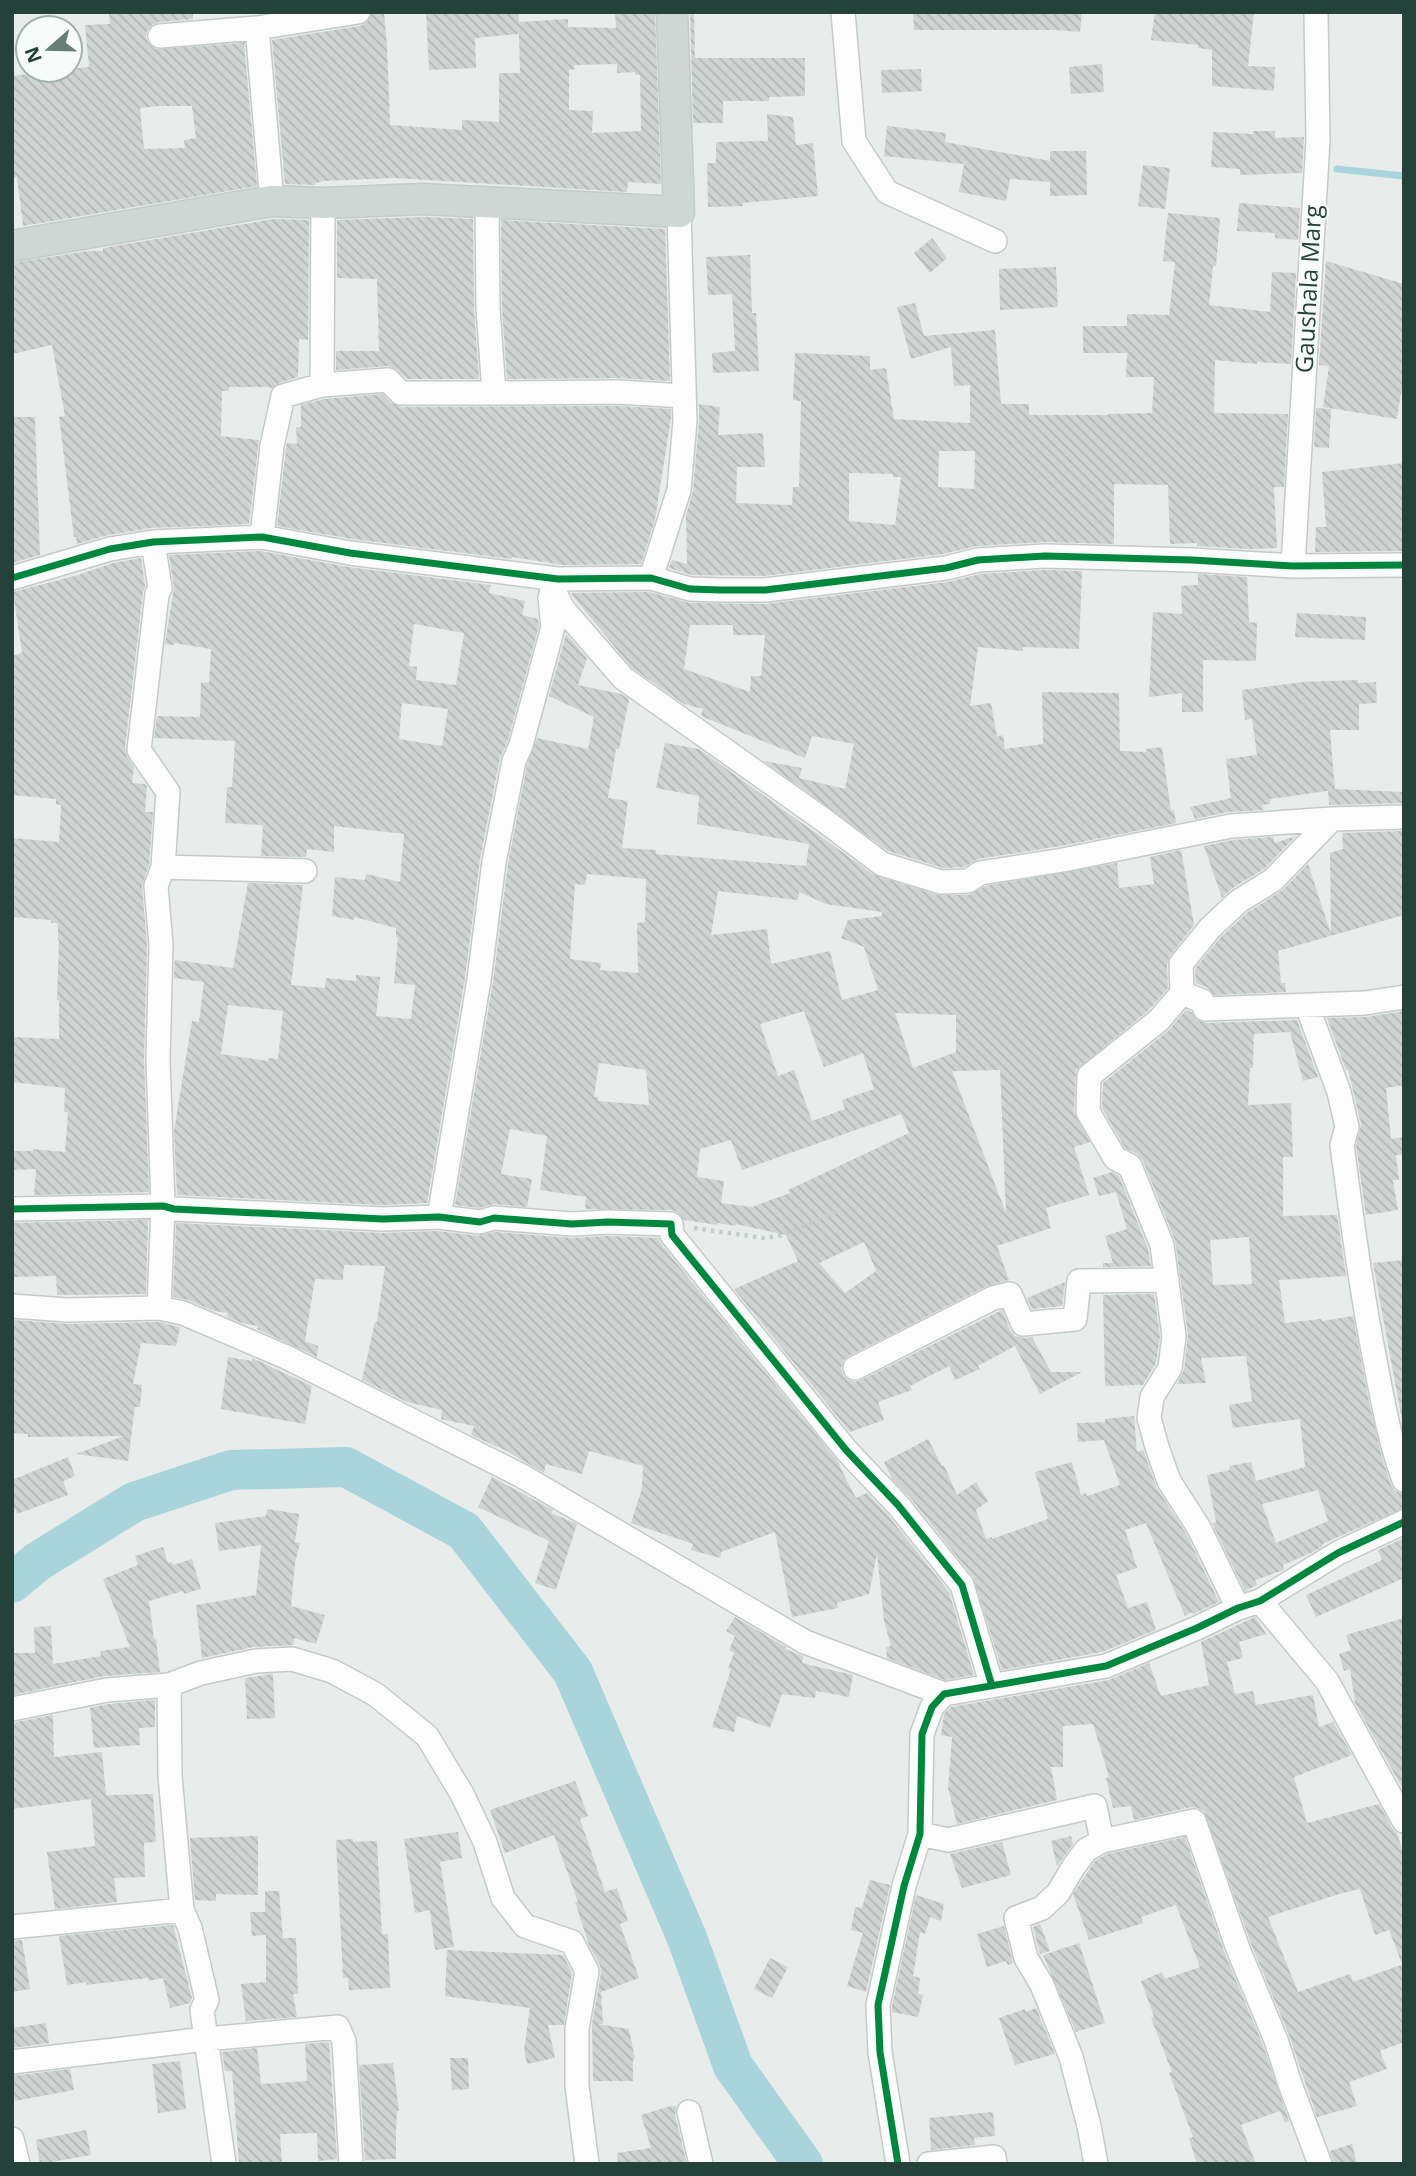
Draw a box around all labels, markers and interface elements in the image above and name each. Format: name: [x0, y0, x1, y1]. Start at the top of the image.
north arrow: [14, 14, 84, 84]
text: N: [18, 43, 48, 67]
street label: Gaushala Marg: [1287, 204, 1328, 374]

